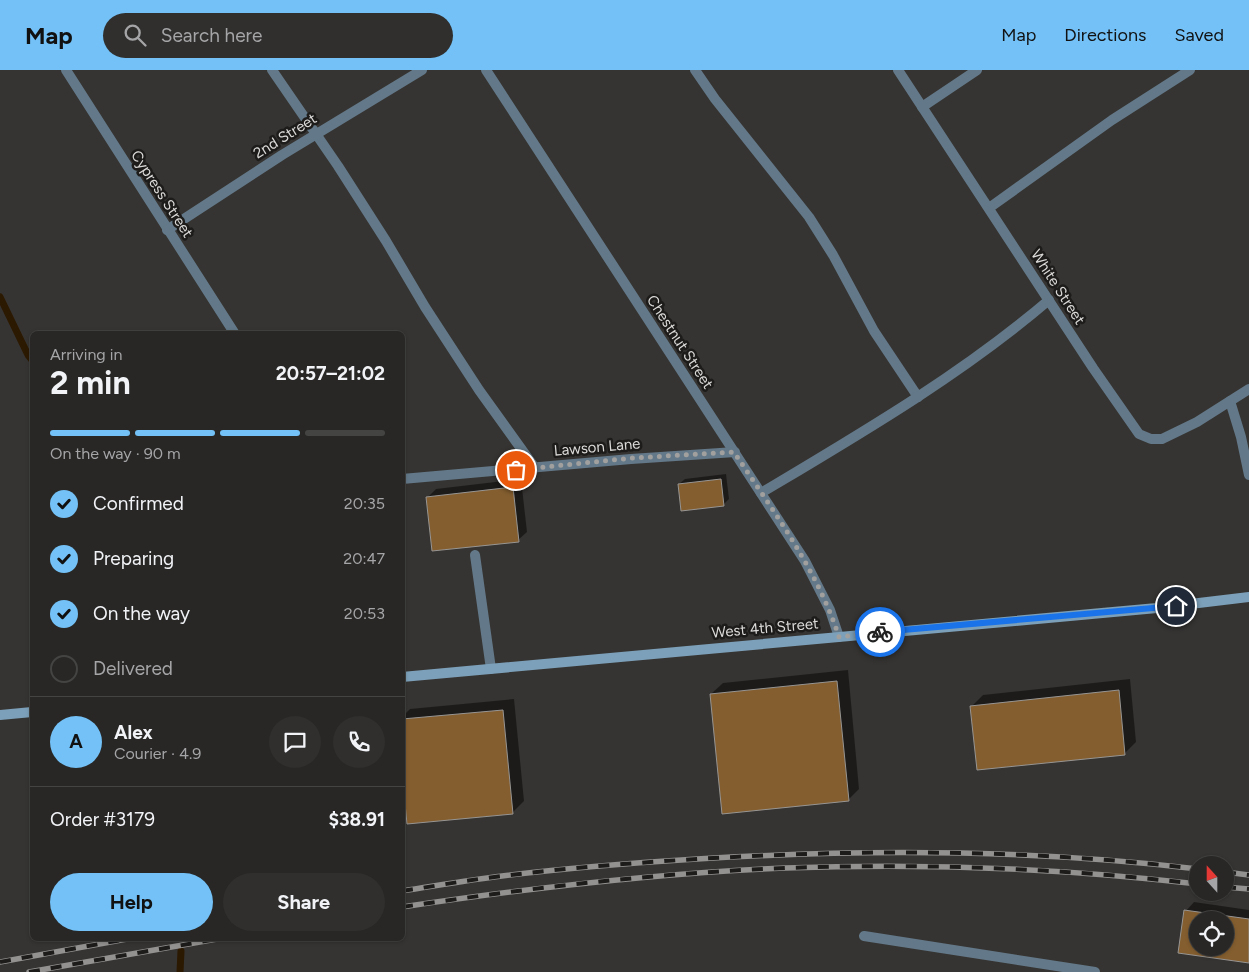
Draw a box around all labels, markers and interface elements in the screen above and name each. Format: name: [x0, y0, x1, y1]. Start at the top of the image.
search box: [103, 13, 453, 58]
text: Map: [25, 21, 73, 50]
icon: search: [121, 21, 149, 49]
text: Search here: [161, 24, 262, 47]
text: Map: [1001, 24, 1036, 46]
text: Directions: [1064, 24, 1146, 46]
text: Saved: [1174, 24, 1224, 46]
street label: 2nd Street: [250, 109, 320, 163]
street label: Cypress Street: [127, 147, 197, 241]
street label: White Street: [1027, 246, 1089, 328]
street label: Chestnut Street: [643, 292, 717, 393]
text: Arriving in: [50, 345, 122, 364]
text: 20:57–21:02: [276, 362, 385, 385]
text: 2 min: [50, 364, 131, 402]
street label: Lawson Lane: [553, 434, 641, 460]
text: On the way · 90 m: [50, 444, 181, 463]
pin: [495, 449, 537, 491]
icon: bag: [502, 456, 530, 484]
icon: check: [50, 490, 78, 518]
text: Confirmed: [93, 492, 184, 515]
text: 20:35: [344, 494, 385, 513]
icon: check: [50, 545, 78, 573]
text: Preparing: [93, 547, 174, 570]
text: 20:47: [343, 549, 385, 568]
pin: [1155, 585, 1197, 627]
icon: home: [1162, 592, 1190, 620]
icon: check: [50, 600, 78, 628]
text: On the way: [93, 602, 190, 625]
text: 20:53: [344, 604, 385, 623]
courier: [855, 607, 905, 657]
street label: West 4th Street: [711, 614, 820, 642]
icon: bike: [866, 618, 894, 646]
text: Delivered: [93, 657, 173, 680]
button: chat: [269, 716, 321, 768]
button: phone: [333, 716, 385, 768]
text: Alex: [114, 721, 153, 744]
text: A: [69, 730, 83, 753]
text: Courier · 4.9: [114, 744, 201, 763]
text: Order #3179: [50, 808, 155, 831]
text: $38.91: [329, 808, 385, 831]
north arrow: [1189, 856, 1234, 901]
map controls: [1189, 856, 1234, 956]
button: Help: [50, 873, 213, 931]
button: Share: [223, 873, 385, 931]
button: locate: [1189, 911, 1234, 956]

